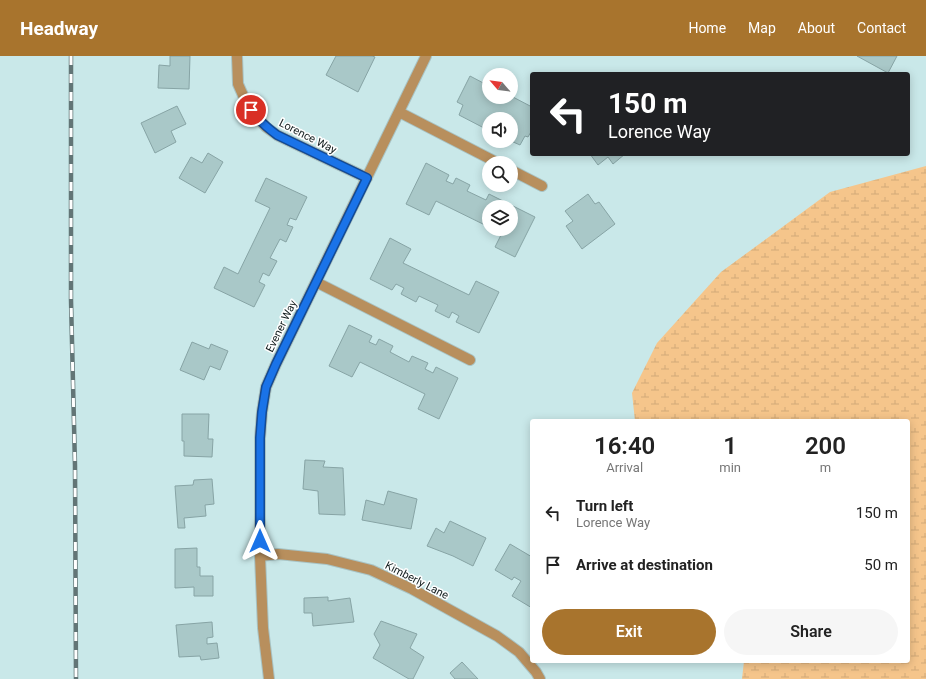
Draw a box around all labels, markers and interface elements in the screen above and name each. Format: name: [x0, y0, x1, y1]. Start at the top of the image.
text: Headway: [20, 17, 98, 40]
text: Home: [688, 20, 726, 36]
text: Map: [748, 20, 776, 36]
text: About: [798, 20, 835, 36]
text: Contact: [857, 20, 906, 36]
north arrow: [482, 68, 518, 104]
map controls: [482, 68, 518, 236]
text: 150 m: [608, 87, 687, 120]
icon: left: [542, 88, 594, 140]
pin: [234, 93, 268, 127]
icon: arrive: [240, 99, 262, 121]
button: sound: [482, 112, 518, 148]
street label: Lorence Way: [277, 116, 339, 157]
text: Lorence Way: [608, 121, 711, 142]
button: search: [482, 156, 518, 192]
button: layers: [482, 200, 518, 236]
street label: Evener Way: [263, 297, 300, 354]
text: 16:40: [594, 432, 655, 460]
text: 1: [723, 432, 737, 460]
text: 200: [805, 432, 846, 460]
text: Arrival: [606, 460, 643, 475]
text: min: [719, 460, 741, 475]
text: m: [820, 460, 831, 475]
text: Turn left: [576, 497, 633, 515]
icon: left: [542, 502, 564, 524]
text: 150 m: [856, 504, 898, 522]
text: Lorence Way: [576, 515, 650, 530]
position arrow: [239, 520, 281, 562]
icon: arrive: [542, 554, 564, 576]
text: Arrive at destination: [576, 556, 713, 574]
text: 50 m: [864, 556, 898, 574]
street label: Kimberly Lane: [383, 559, 451, 602]
button: Exit: [542, 609, 716, 655]
button: Share: [724, 609, 898, 655]

